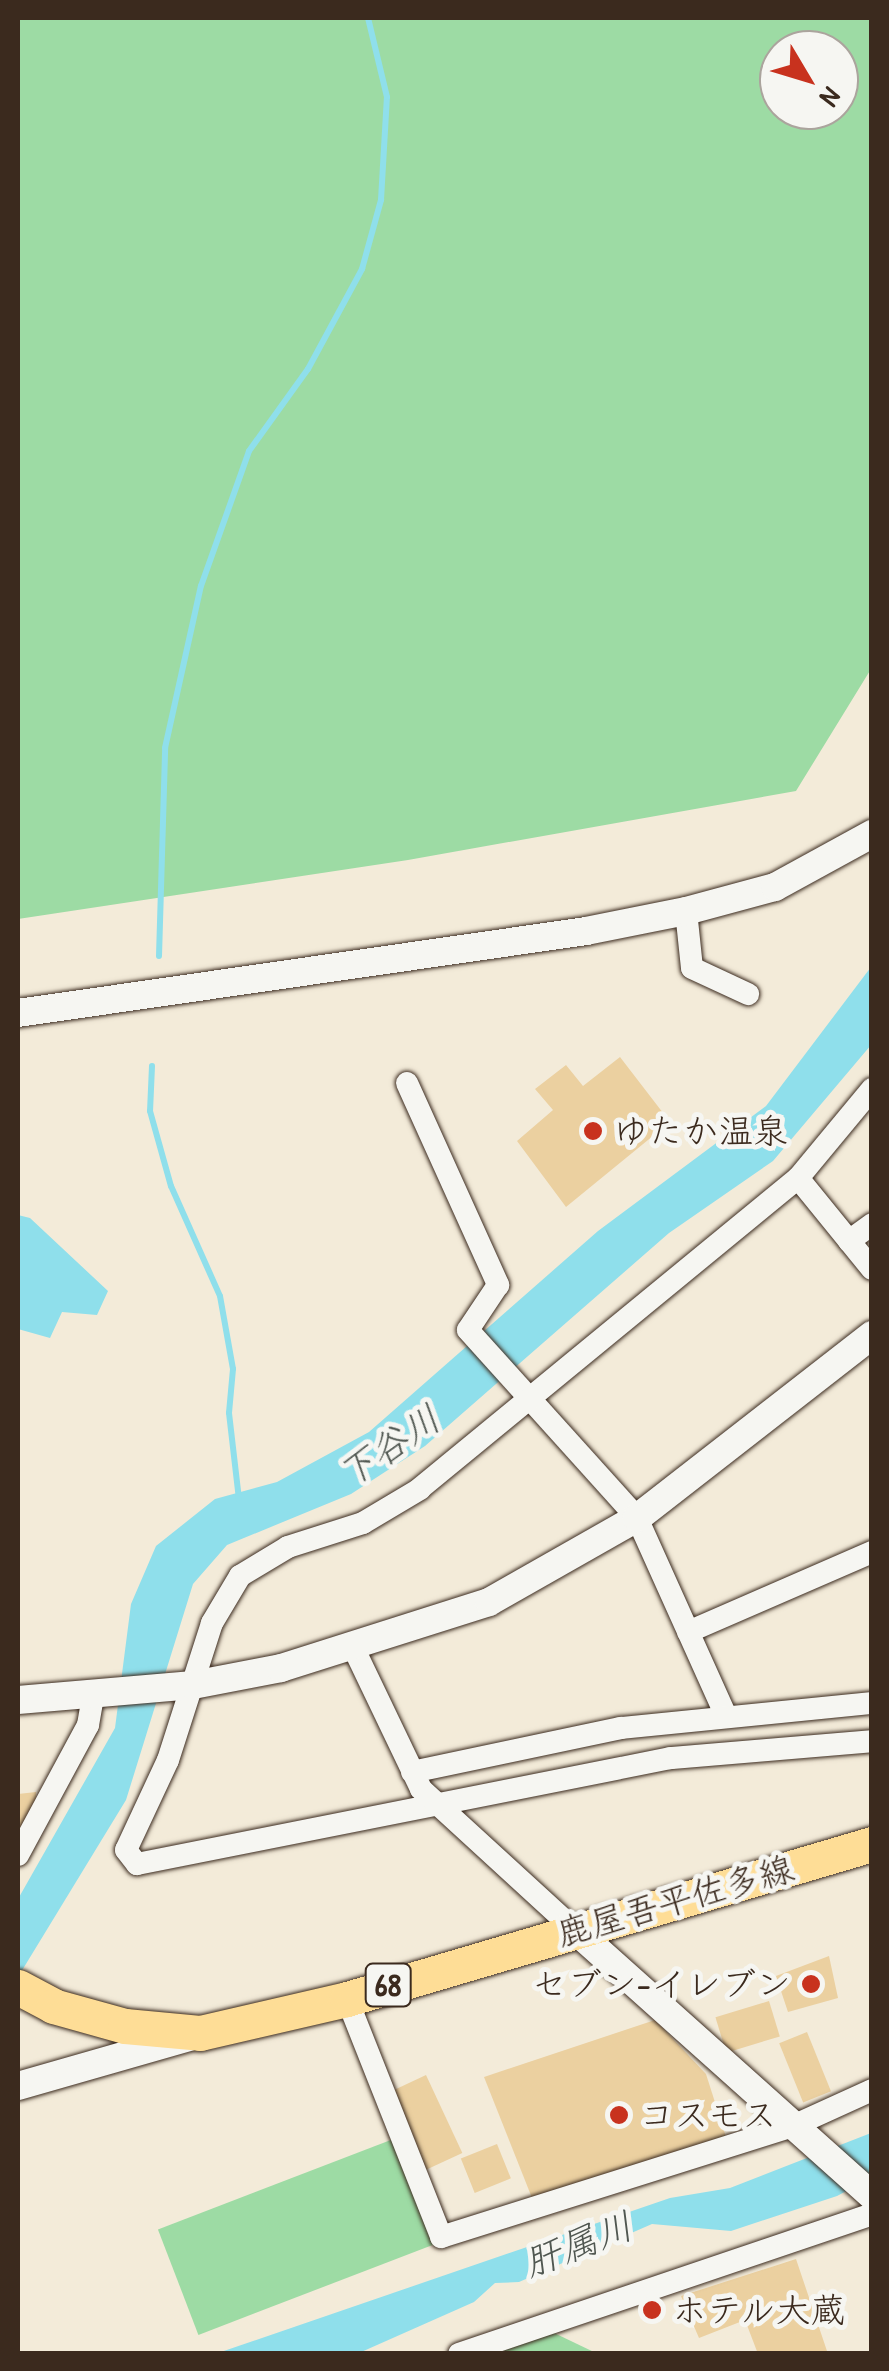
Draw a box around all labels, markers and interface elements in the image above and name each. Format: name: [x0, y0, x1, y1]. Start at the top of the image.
north arrow: [759, 30, 859, 130]
text: N: [812, 80, 851, 115]
place label: ゆたか温泉: [613, 1110, 788, 1152]
marker: ゆたか温泉: [582, 1120, 604, 1142]
water label: 下谷川: [329, 1395, 449, 1497]
street label: 鹿屋吾平佐多線: [551, 1847, 799, 1955]
road number: 68: [363, 1958, 413, 2012]
place label: セブン-イレブン: [532, 1963, 791, 2005]
marker: セブン-イレブン: [800, 1973, 822, 1995]
place label: コスモス: [639, 2094, 779, 2136]
marker: コスモス: [608, 2104, 630, 2126]
water label: 肝属川: [517, 2202, 639, 2286]
place label: ホテル大蔵: [672, 2289, 847, 2331]
marker: ホテル大蔵: [641, 2299, 663, 2321]

